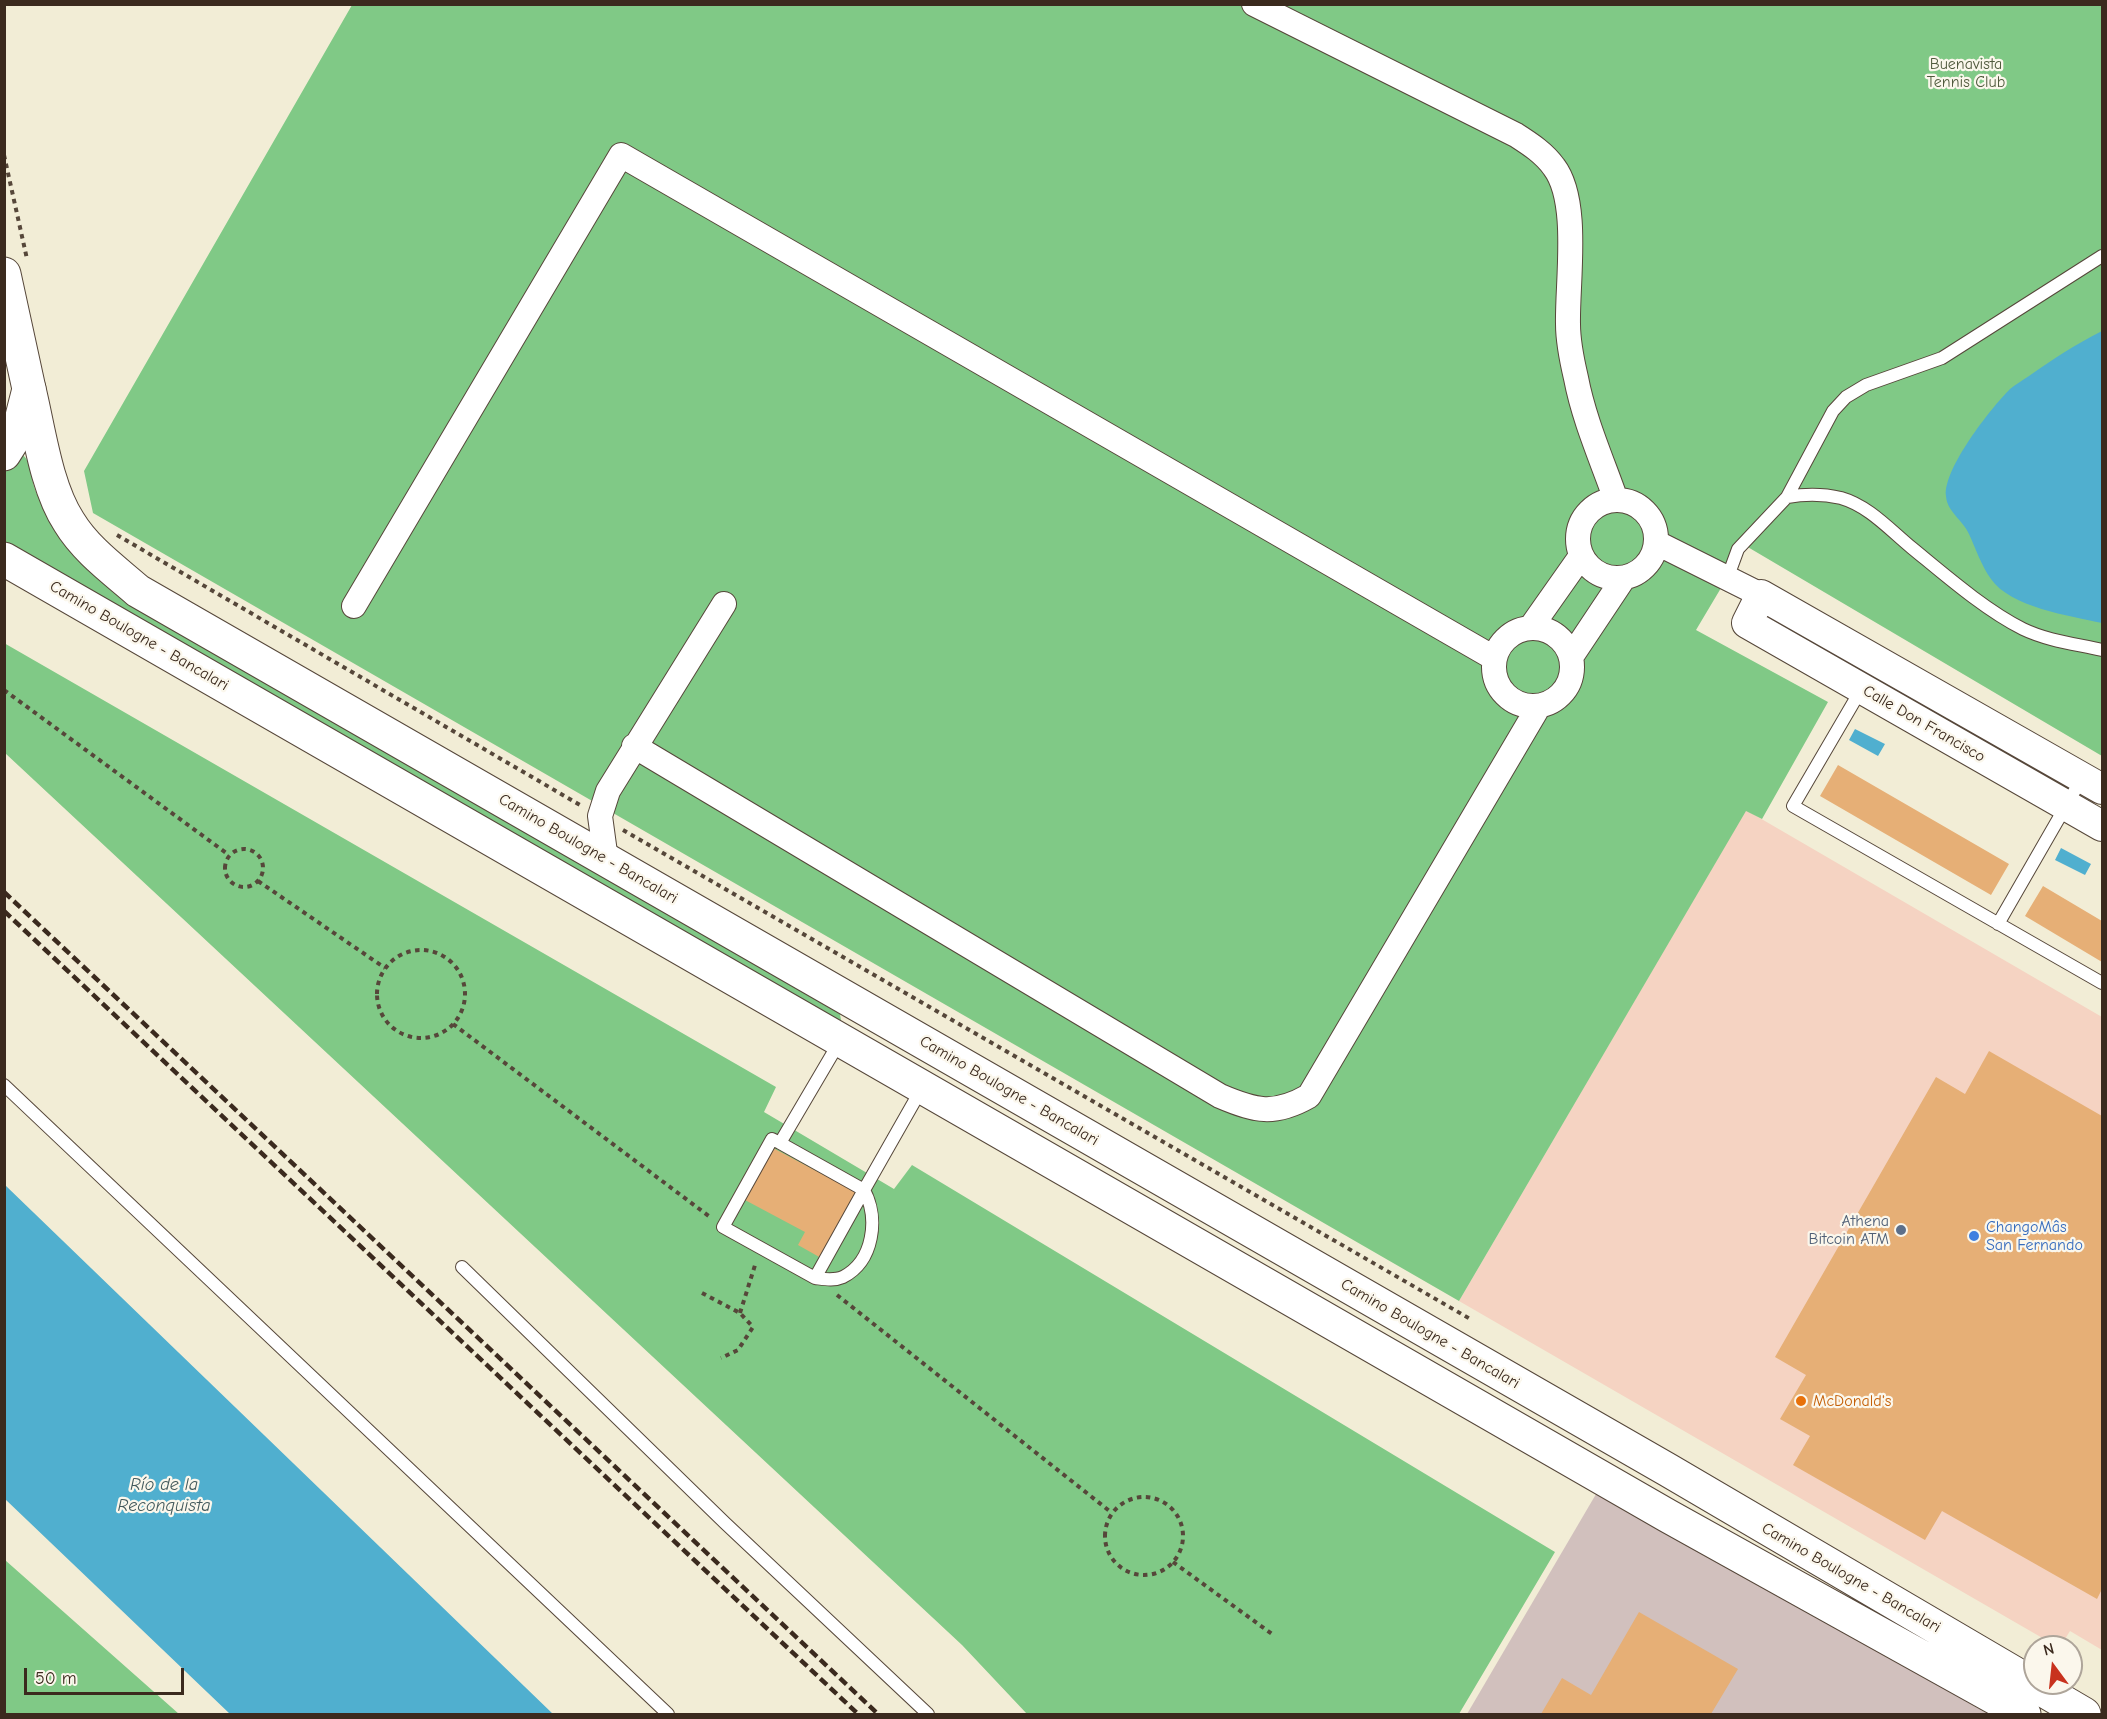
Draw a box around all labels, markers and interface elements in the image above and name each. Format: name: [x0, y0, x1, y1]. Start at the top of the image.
park label: Buenavista Tennis Club: [1927, 54, 2005, 92]
street label: Camino Boulogne - Bancalari: [46, 577, 232, 695]
street label: Calle Don Francisco: [1860, 681, 1988, 767]
street label: Camino Boulogne - Bancalari: [495, 790, 681, 908]
street label: Camino Boulogne - Bancalari: [916, 1032, 1102, 1150]
place label: Athena Bitcoin ATM: [1808, 1211, 1889, 1249]
place label: ChangoMâs San Fernando: [1986, 1217, 2083, 1255]
marker: Athena Bitcoin ATM: [1894, 1223, 1908, 1237]
marker: ChangoMâs San Fernando: [1967, 1229, 1981, 1243]
street label: Camino Boulogne - Bancalari: [1337, 1275, 1523, 1393]
place label: McDonald's: [1813, 1391, 1892, 1411]
marker: McDonald's: [1794, 1394, 1808, 1408]
water label: Río de la Reconquista: [117, 1474, 211, 1516]
street label: Camino Boulogne - Bancalari: [1758, 1519, 1944, 1637]
north arrow: [2023, 1635, 2083, 1695]
text: N: [2041, 1640, 2056, 1660]
scale bar: [27, 1656, 188, 1694]
text: 50 m: [35, 1668, 77, 1689]

